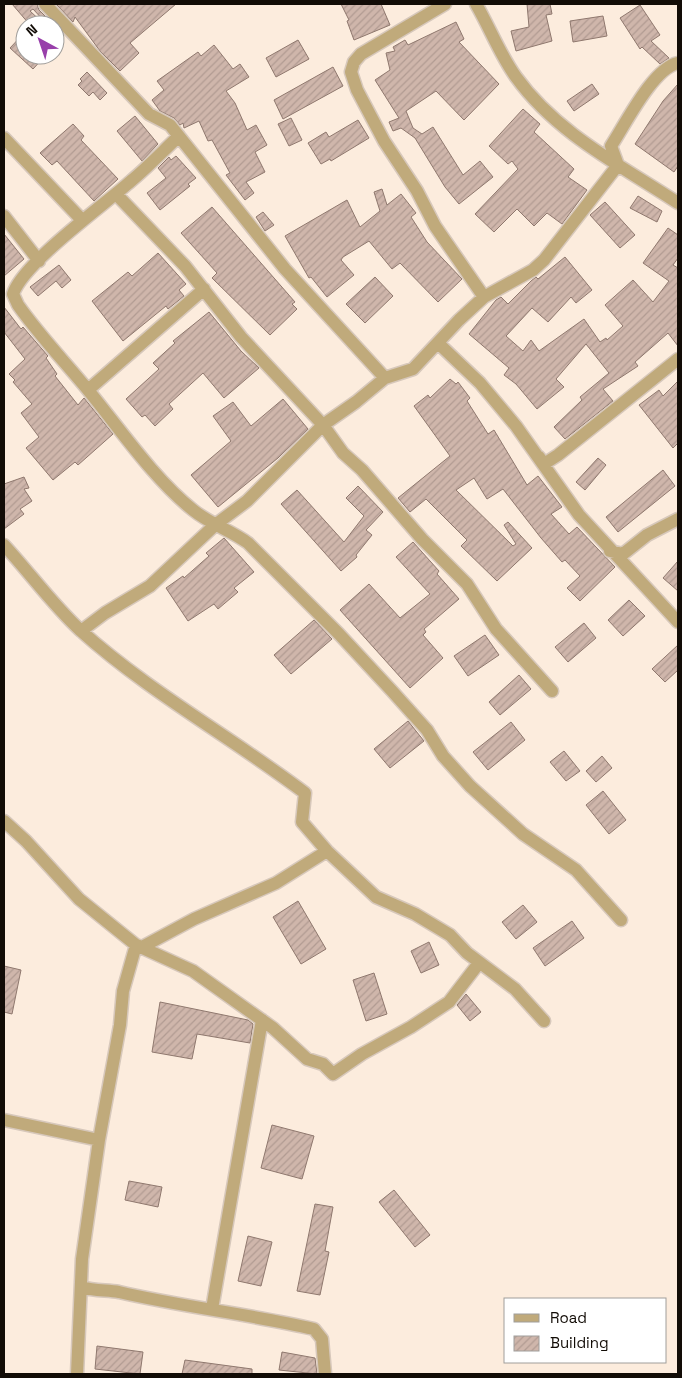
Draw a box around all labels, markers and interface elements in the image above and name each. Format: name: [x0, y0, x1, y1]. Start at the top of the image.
north arrow: [15, 15, 65, 65]
text: N: [22, 20, 41, 40]
legend: [504, 1298, 667, 1363]
text: Road: [550, 1308, 587, 1327]
text: Building: [550, 1333, 609, 1352]

